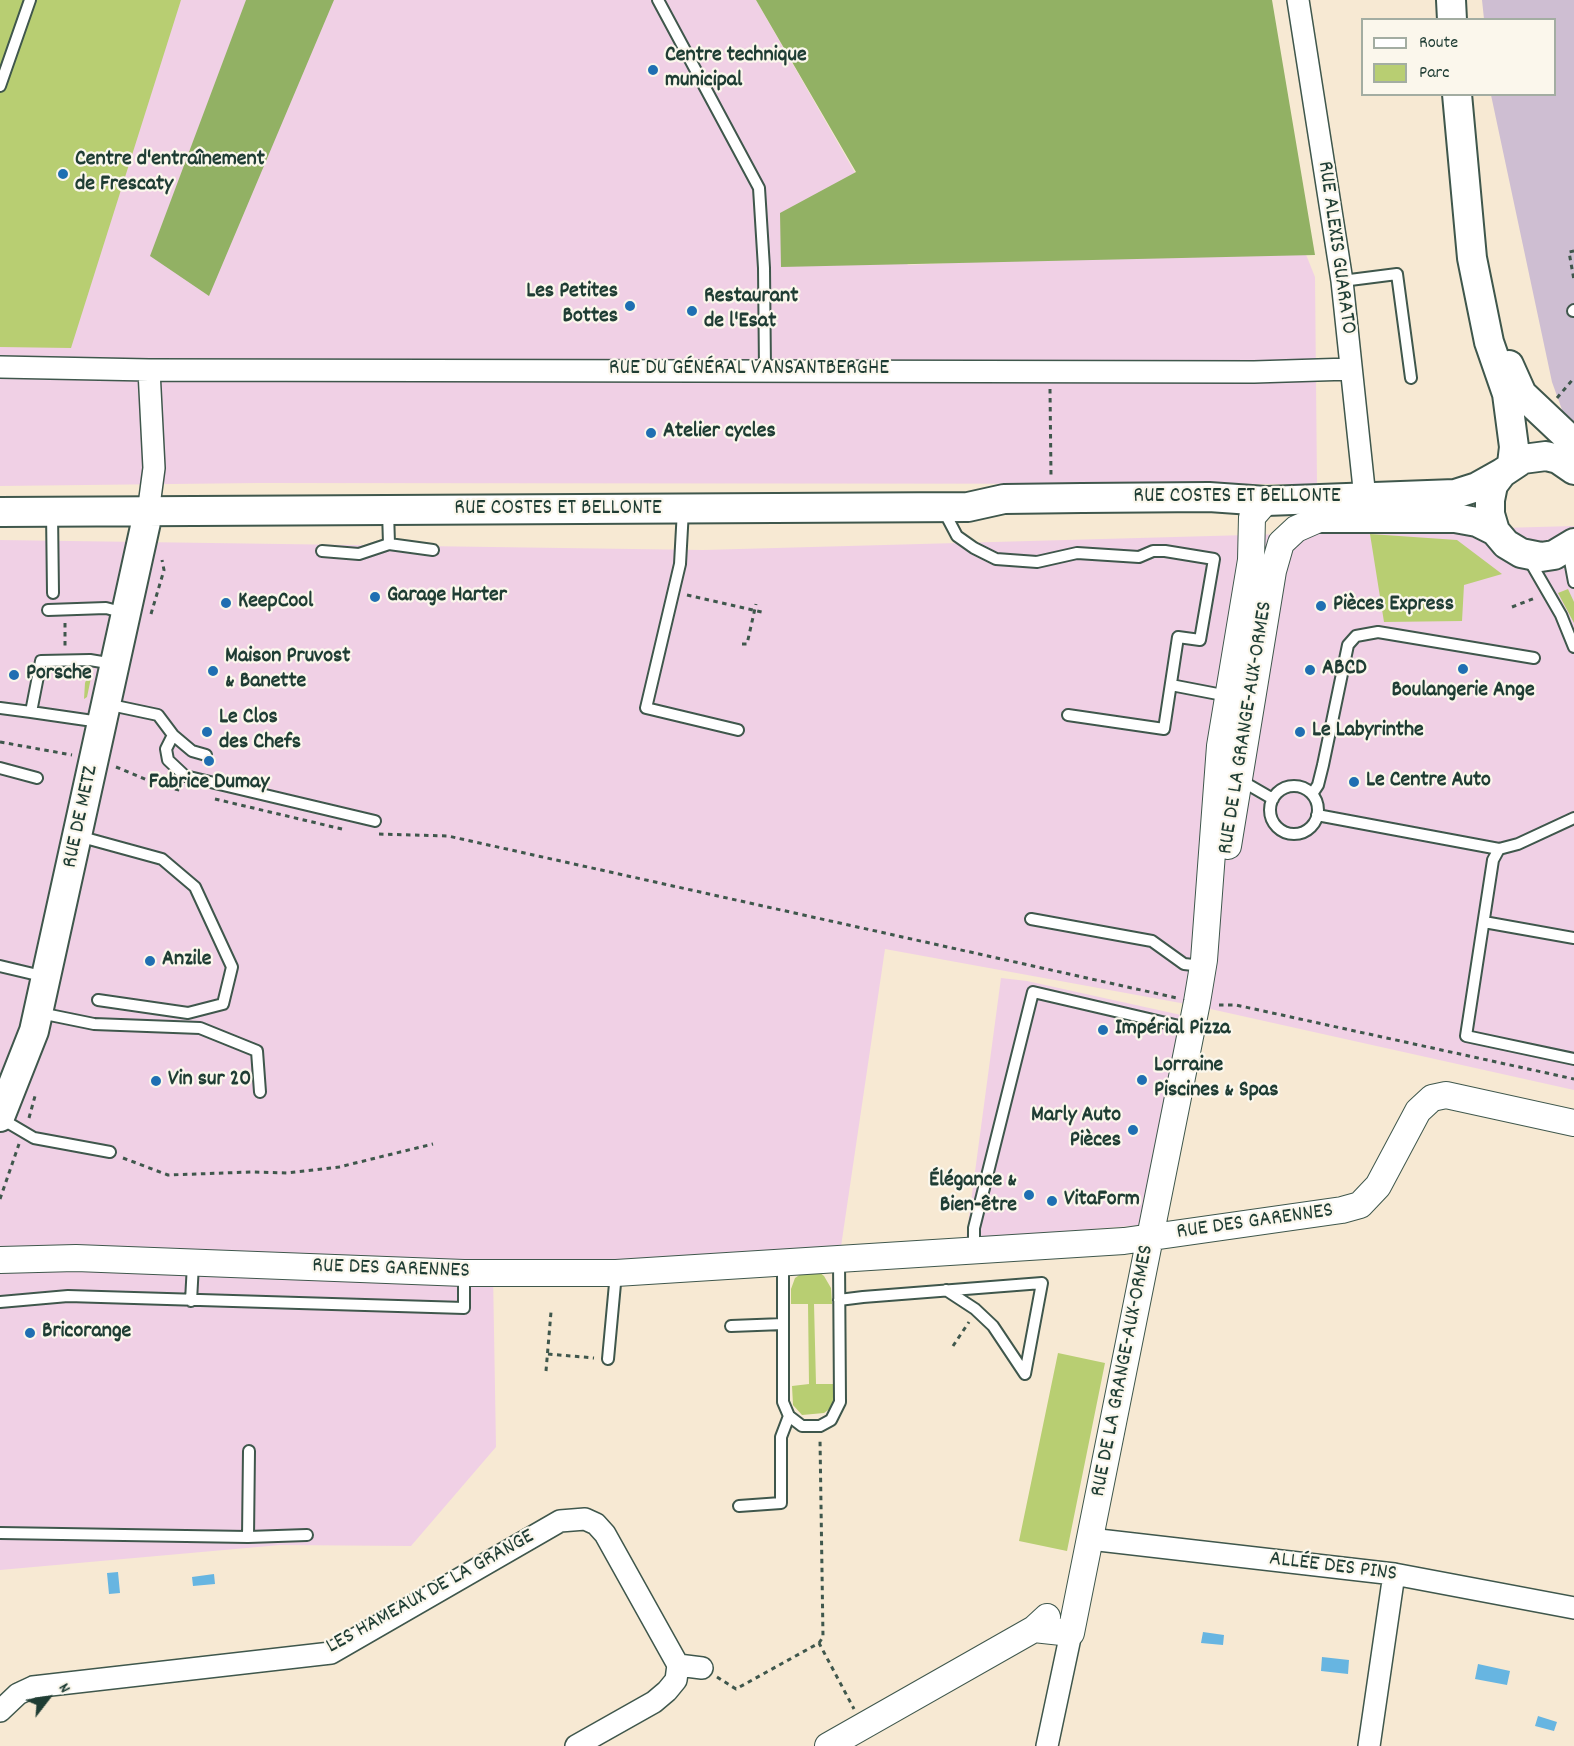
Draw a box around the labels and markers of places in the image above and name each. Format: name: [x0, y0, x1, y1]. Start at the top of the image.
place label: Centre technique municipal: [665, 44, 807, 96]
marker: Centre technique municipal: [646, 63, 660, 77]
place label: Centre d'entraînement de Frescaty: [75, 148, 265, 200]
marker: Centre d'entraînement de Frescaty: [56, 167, 70, 181]
place label: Les Petites Bottes: [526, 280, 618, 332]
place label: Restaurant de l'Esat: [704, 285, 798, 336]
marker: Les Petites Bottes: [623, 299, 637, 313]
marker: Restaurant de l'Esat: [685, 304, 699, 318]
place label: Atelier cycles: [663, 420, 776, 446]
marker: Atelier cycles: [644, 426, 658, 440]
place label: Garage Harter: [387, 584, 507, 610]
place label: KeepCool: [238, 590, 313, 616]
marker: Garage Harter: [368, 590, 382, 604]
place label: Pièces Express: [1333, 593, 1454, 619]
marker: KeepCool: [219, 596, 233, 610]
marker: Pièces Express: [1314, 599, 1328, 613]
place label: Maison Pruvost & Banette: [225, 645, 350, 696]
place label: ABCD: [1322, 657, 1367, 683]
place label: Porsche: [26, 662, 92, 688]
marker: Boulangerie Ange: [1456, 662, 1470, 676]
marker: ABCD: [1303, 663, 1317, 677]
marker: Maison Pruvost & Banette: [206, 664, 220, 678]
marker: Porsche: [7, 668, 21, 682]
place label: Boulangerie Ange: [1391, 679, 1535, 705]
place label: Le Clos des Chefs: [219, 706, 301, 758]
place label: Le Labyrinthe: [1312, 719, 1424, 745]
marker: Le Clos des Chefs: [200, 725, 214, 739]
marker: Le Labyrinthe: [1293, 725, 1307, 739]
marker: Fabrice Dumay: [202, 754, 216, 768]
place label: Le Centre Auto: [1366, 769, 1491, 795]
place label: Fabrice Dumay: [149, 771, 269, 797]
marker: Le Centre Auto: [1347, 775, 1361, 789]
place label: Anzile: [162, 948, 211, 974]
marker: Anzile: [143, 954, 157, 968]
place label: Impérial Pizza: [1115, 1017, 1230, 1043]
marker: Impérial Pizza: [1096, 1023, 1110, 1037]
place label: Lorraine Piscines & Spas: [1154, 1054, 1278, 1106]
place label: Vin sur 20: [168, 1068, 251, 1094]
marker: Lorraine Piscines & Spas: [1135, 1073, 1149, 1087]
marker: Vin sur 20: [149, 1074, 163, 1088]
place label: Marly Auto Pièces: [1031, 1104, 1121, 1156]
marker: Marly Auto Pièces: [1126, 1123, 1140, 1137]
place label: Élégance & Bien-être: [929, 1169, 1017, 1220]
marker: Élégance & Bien-être: [1022, 1188, 1036, 1202]
place label: VitaForm: [1064, 1188, 1140, 1214]
marker: VitaForm: [1045, 1194, 1059, 1208]
place label: Bricorange: [42, 1320, 131, 1346]
marker: Bricorange: [23, 1326, 37, 1340]

